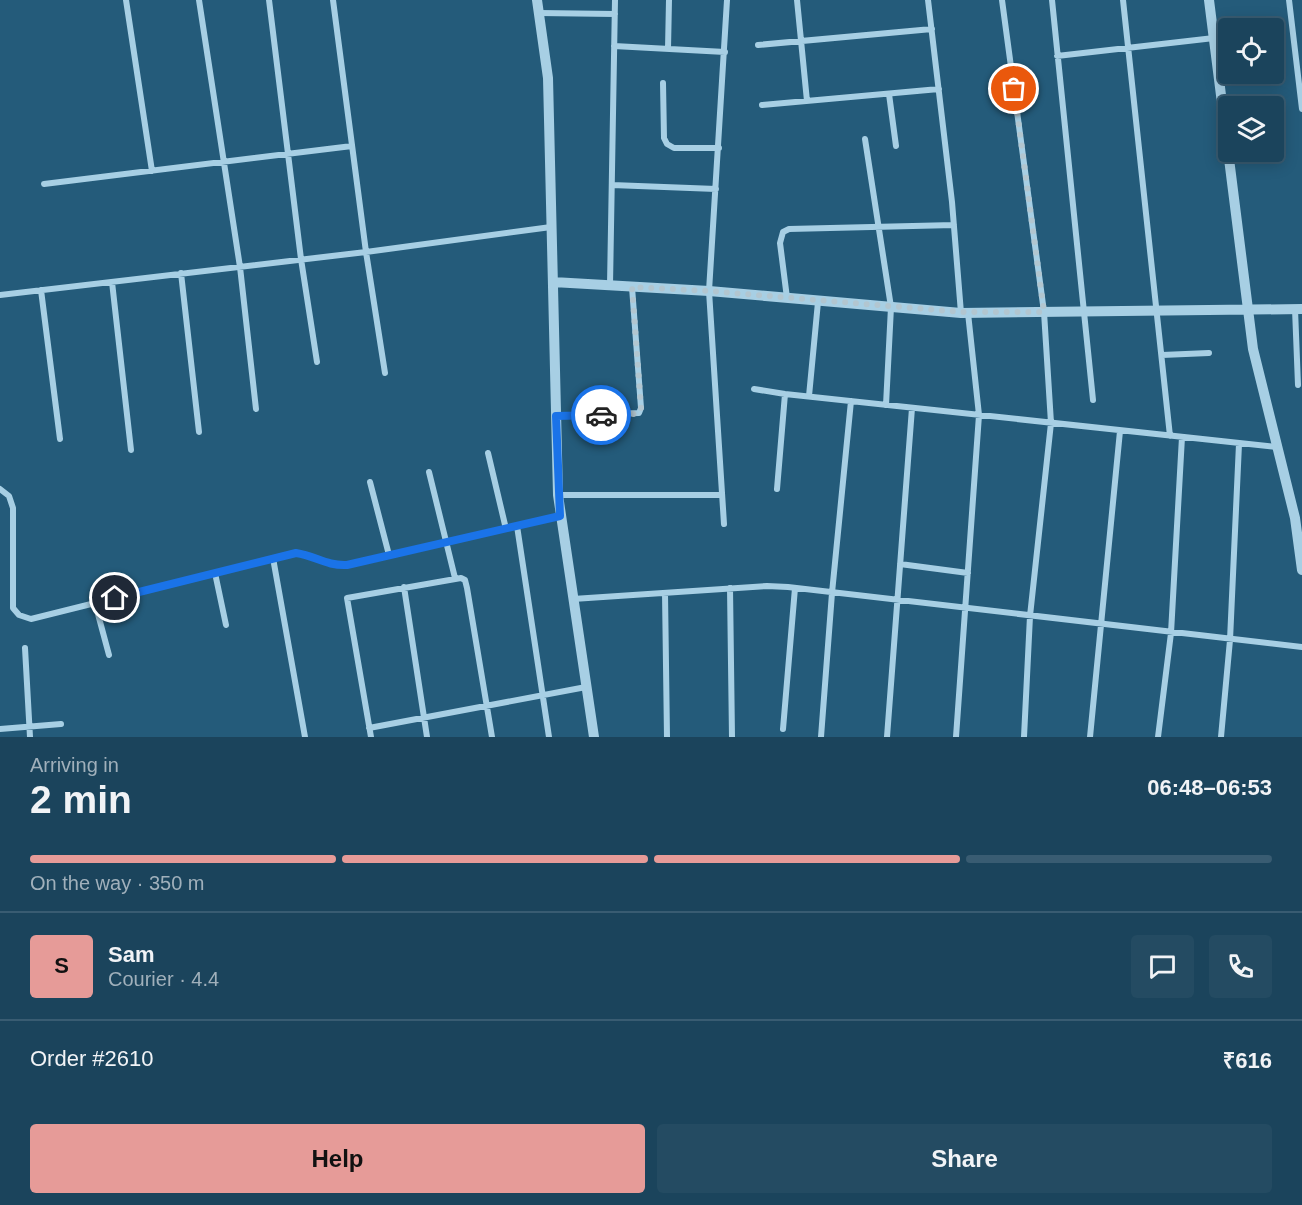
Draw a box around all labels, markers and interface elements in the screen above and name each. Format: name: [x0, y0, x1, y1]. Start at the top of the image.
map controls: [1218, 18, 1284, 162]
button: locate: [1218, 18, 1284, 84]
pin: [988, 63, 1039, 114]
icon: bag: [997, 72, 1030, 105]
button: layers: [1218, 96, 1284, 162]
courier: [571, 385, 631, 445]
icon: car: [585, 399, 618, 432]
pin: [89, 572, 140, 623]
icon: home: [98, 581, 131, 614]
text: Arriving in: [30, 754, 119, 776]
text: 06:48–06:53: [1147, 775, 1272, 800]
text: 2 min: [30, 778, 132, 821]
text: On the way · 350 m: [30, 872, 205, 894]
button: chat: [1131, 935, 1194, 998]
button: phone: [1209, 935, 1272, 998]
text: Sam: [108, 942, 154, 967]
text: S: [54, 953, 69, 978]
text: Courier · 4.4: [108, 968, 219, 990]
text: Order #2610: [30, 1046, 154, 1071]
text: ₹616: [1223, 1048, 1272, 1073]
button: Help: [30, 1124, 645, 1193]
button: Share: [657, 1124, 1272, 1193]

